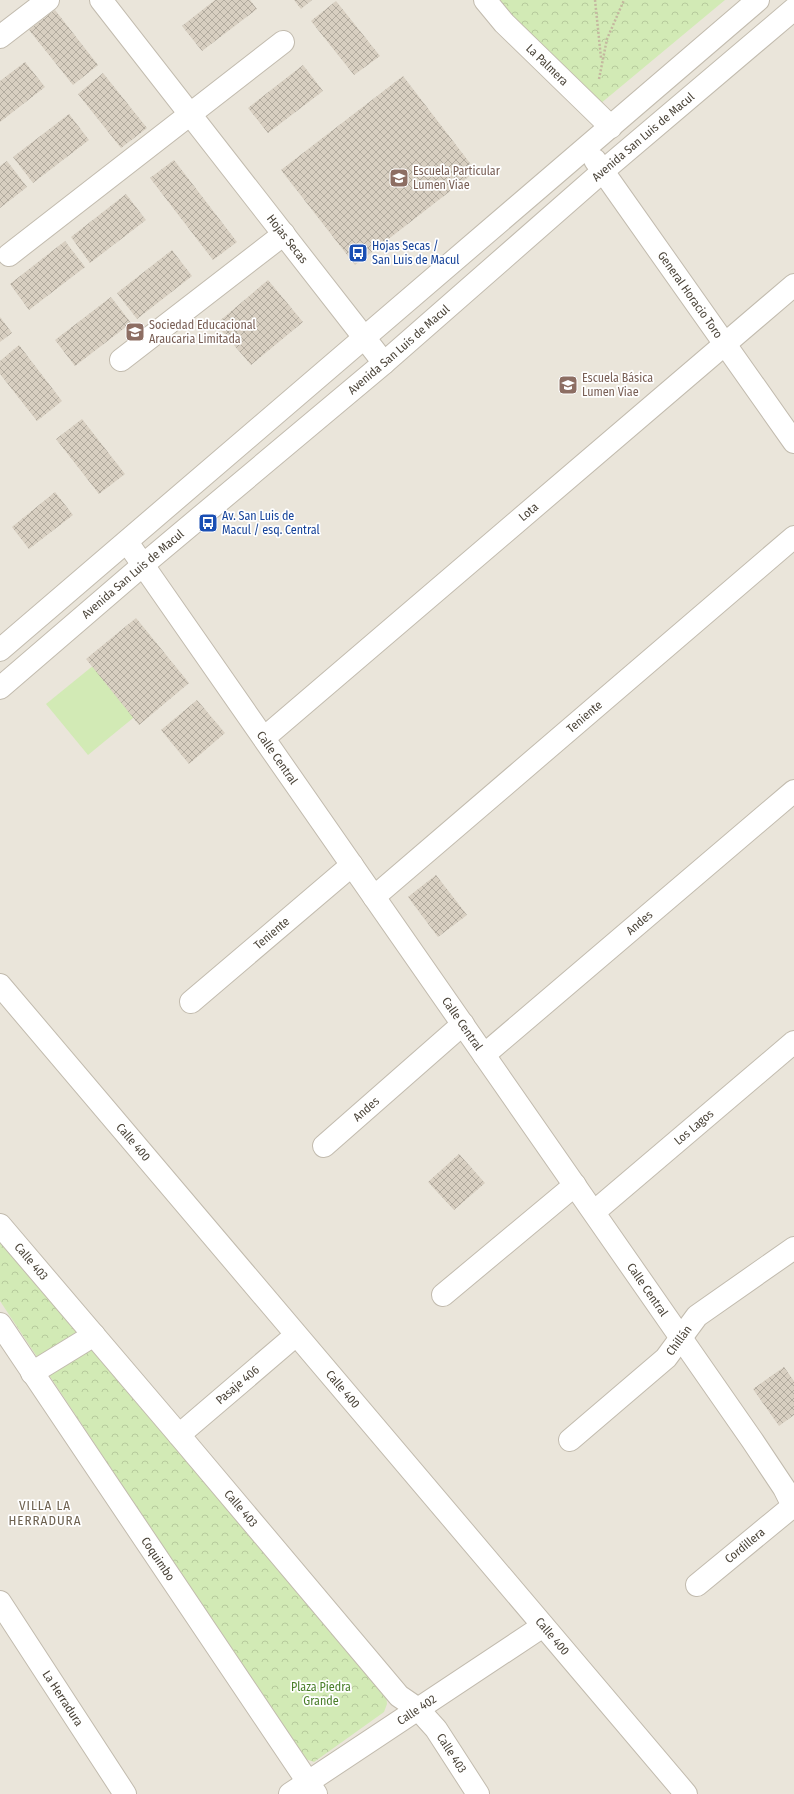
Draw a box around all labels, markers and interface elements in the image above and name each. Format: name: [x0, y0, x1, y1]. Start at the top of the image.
street label: La Palmera: [523, 41, 571, 89]
street label: Avenida San Luis de Macul: [589, 90, 697, 184]
place label: Escuela Particular Lumen Viae: [413, 164, 501, 192]
school or university icon: Escuela Particular Lumen Viae: [388, 167, 410, 189]
street label: Hojas Secas: [264, 212, 311, 266]
place label: Hojas Secas / San Luis de Macul: [372, 239, 459, 267]
bus stop icon: Hojas Secas / San Luis de Macul: [347, 242, 369, 264]
street label: General Horacio Toro: [655, 249, 725, 341]
street label: Avenida San Luis de Macul: [345, 302, 452, 397]
place label: Sociedad Educacional Araucaria Limitada: [149, 318, 256, 346]
school or university icon: Sociedad Educacional Araucaria Limitada: [124, 321, 146, 343]
place label: Escuela Básica Lumen Viae: [582, 371, 653, 399]
school or university icon: Escuela Básica Lumen Viae: [557, 374, 579, 396]
street label: Lota: [516, 500, 541, 524]
place label: Av. San Luis de Macul / esq. Central: [222, 509, 320, 537]
bus stop icon: Av. San Luis de Macul / esq. Central: [197, 512, 219, 534]
street label: Avenida San Luis de Macul: [79, 527, 187, 621]
street label: Teniente: [564, 698, 605, 736]
street label: Calle Central: [254, 729, 301, 787]
street label: Andes: [623, 908, 655, 938]
street label: Teniente: [251, 914, 292, 952]
street label: Calle Central: [439, 995, 486, 1053]
street label: Andes: [350, 1094, 382, 1124]
street label: Los Lagos: [671, 1107, 716, 1148]
street label: Calle 400: [113, 1120, 153, 1164]
street label: Calle 403: [11, 1240, 51, 1283]
street label: Calle Central: [624, 1260, 671, 1319]
street label: Chillán: [663, 1323, 695, 1358]
street label: Pasaje 406: [213, 1363, 262, 1407]
street label: Calle 400: [323, 1367, 363, 1411]
street label: Calle 403: [221, 1487, 260, 1530]
district label: VILLA LA HERRADURA: [8, 1498, 82, 1528]
street label: Cordillera: [722, 1525, 768, 1566]
street label: Coquimbo: [138, 1534, 178, 1583]
street label: Calle 400: [532, 1615, 572, 1658]
street label: La Herradura: [40, 1668, 86, 1729]
park label: Plaza Piedra Grande: [291, 1680, 351, 1708]
street label: Calle 402: [394, 1692, 439, 1728]
street label: Calle 403: [434, 1731, 469, 1776]

